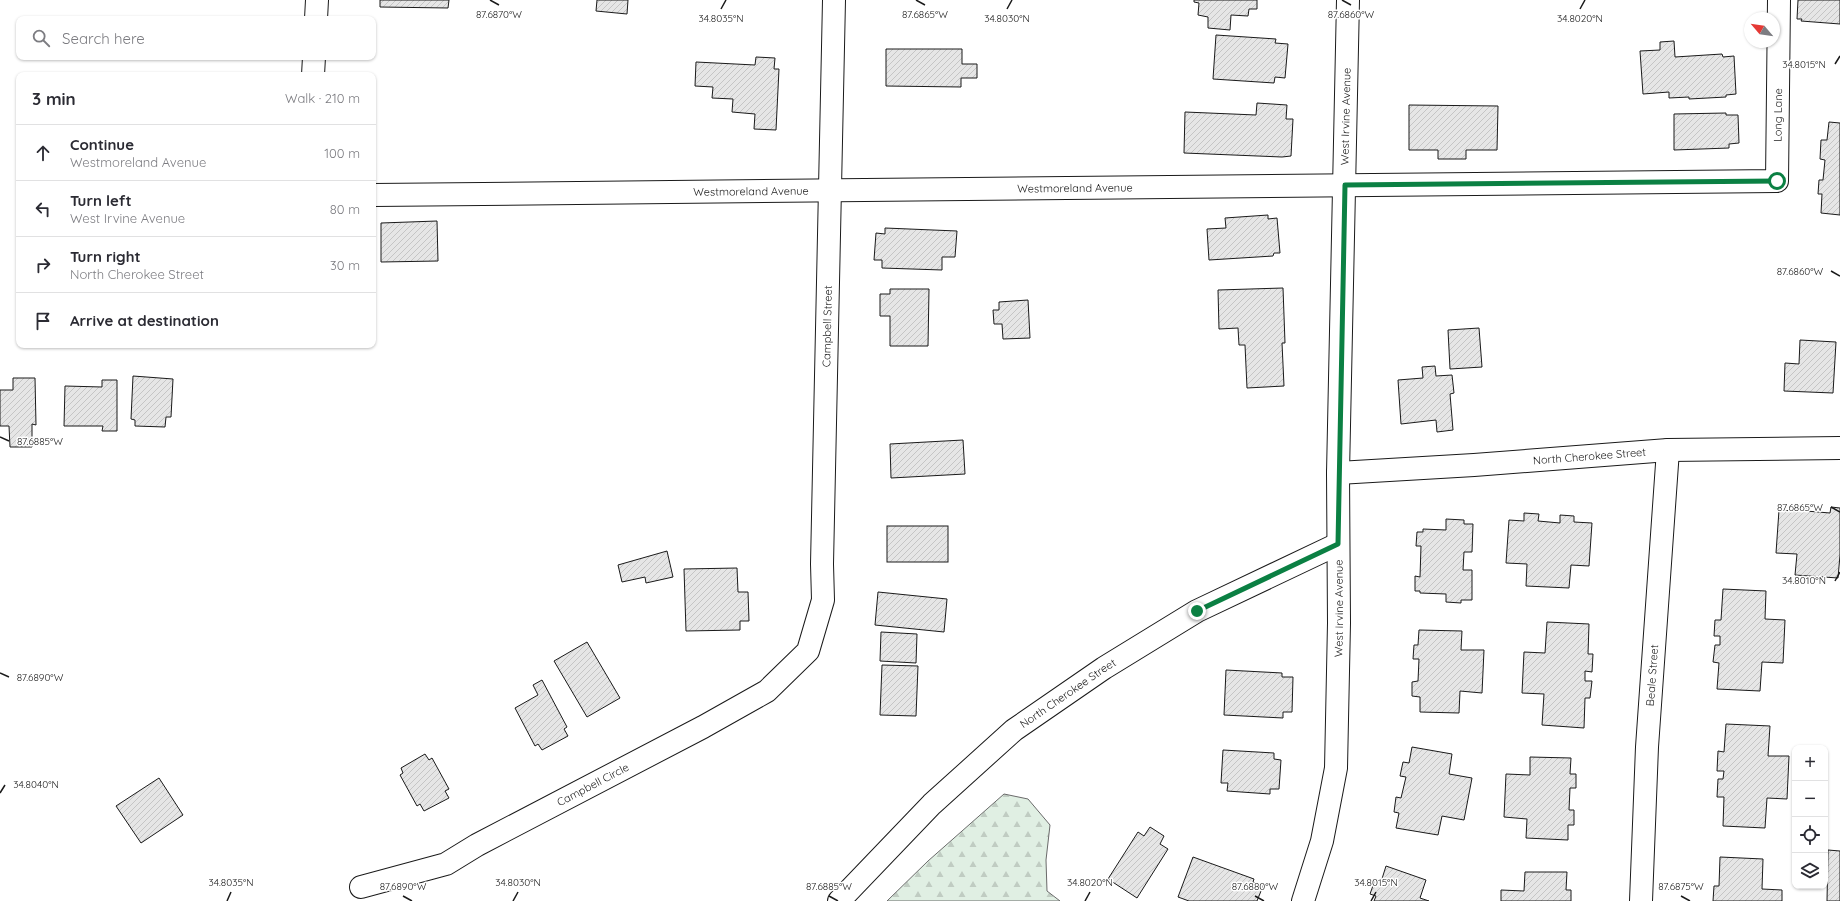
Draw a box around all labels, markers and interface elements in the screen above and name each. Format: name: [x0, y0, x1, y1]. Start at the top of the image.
text: 87.6870°W: [476, 8, 522, 21]
text: 87.6865°W: [902, 8, 948, 21]
text: 87.6860°W: [1328, 8, 1375, 21]
text: 34.8035°N: [699, 12, 743, 25]
text: 34.8030°N: [984, 12, 1030, 25]
text: 34.8020°N: [1557, 12, 1603, 25]
north arrow: [1744, 12, 1780, 48]
search box: [16, 16, 376, 60]
icon: search: [30, 27, 52, 49]
text: Search here: [62, 29, 145, 48]
text: 34.8015°N: [1782, 58, 1826, 71]
street label: West Irvine Avenue: [1338, 67, 1354, 165]
text: 3 min: [32, 88, 76, 109]
street label: Long Lane: [1770, 88, 1785, 142]
text: Walk · 210 m: [285, 90, 360, 106]
text: Continue: [70, 135, 134, 154]
icon: ahead: [32, 142, 54, 164]
text: 100 m: [324, 145, 360, 161]
text: Westmoreland Avenue: [70, 154, 206, 170]
route start: [1768, 172, 1786, 190]
street label: Westmoreland Avenue: [1017, 180, 1133, 196]
street label: Westmoreland Avenue: [693, 184, 809, 199]
text: Turn left: [70, 191, 132, 210]
icon: left: [32, 198, 54, 220]
text: 80 m: [330, 201, 360, 217]
text: West Irvine Avenue: [70, 210, 185, 226]
text: Turn right: [70, 247, 141, 266]
icon: right: [32, 254, 54, 276]
text: 30 m: [330, 257, 360, 273]
text: 87.6860°W: [1777, 265, 1824, 278]
text: North Cherokee Street: [70, 266, 204, 282]
street label: Campbell Street: [819, 285, 835, 367]
icon: arrive: [32, 310, 54, 332]
text: Arrive at destination: [70, 311, 219, 330]
text: 87.6885°W: [17, 435, 63, 448]
street label: North Cherokee Street: [1532, 445, 1647, 467]
text: 87.6865°W: [1777, 501, 1823, 514]
street label: West Irvine Avenue: [1331, 559, 1346, 657]
text: 34.8010°N: [1782, 574, 1826, 587]
route end: [1188, 602, 1206, 620]
street label: Beale Street: [1643, 644, 1661, 707]
street label: North Cherokee Street: [1017, 655, 1119, 731]
text: 87.6890°W: [17, 671, 64, 684]
map controls: [1792, 745, 1828, 889]
button: +: [1792, 745, 1828, 781]
street label: Campbell Circle: [554, 760, 631, 809]
text: 34.8040°N: [13, 778, 59, 791]
button: −: [1792, 781, 1828, 817]
button: locate: [1792, 817, 1828, 853]
button: layers: [1792, 853, 1828, 889]
text: 34.8035°N: [209, 876, 253, 889]
text: 34.8030°N: [495, 876, 541, 889]
text: 34.8020°N: [1067, 876, 1113, 889]
text: 34.8015°N: [1354, 876, 1398, 889]
text: 87.6890°W: [380, 880, 427, 893]
text: 87.6885°W: [806, 880, 852, 893]
text: 87.6880°W: [1232, 880, 1279, 893]
text: 87.6875°W: [1658, 880, 1704, 893]

